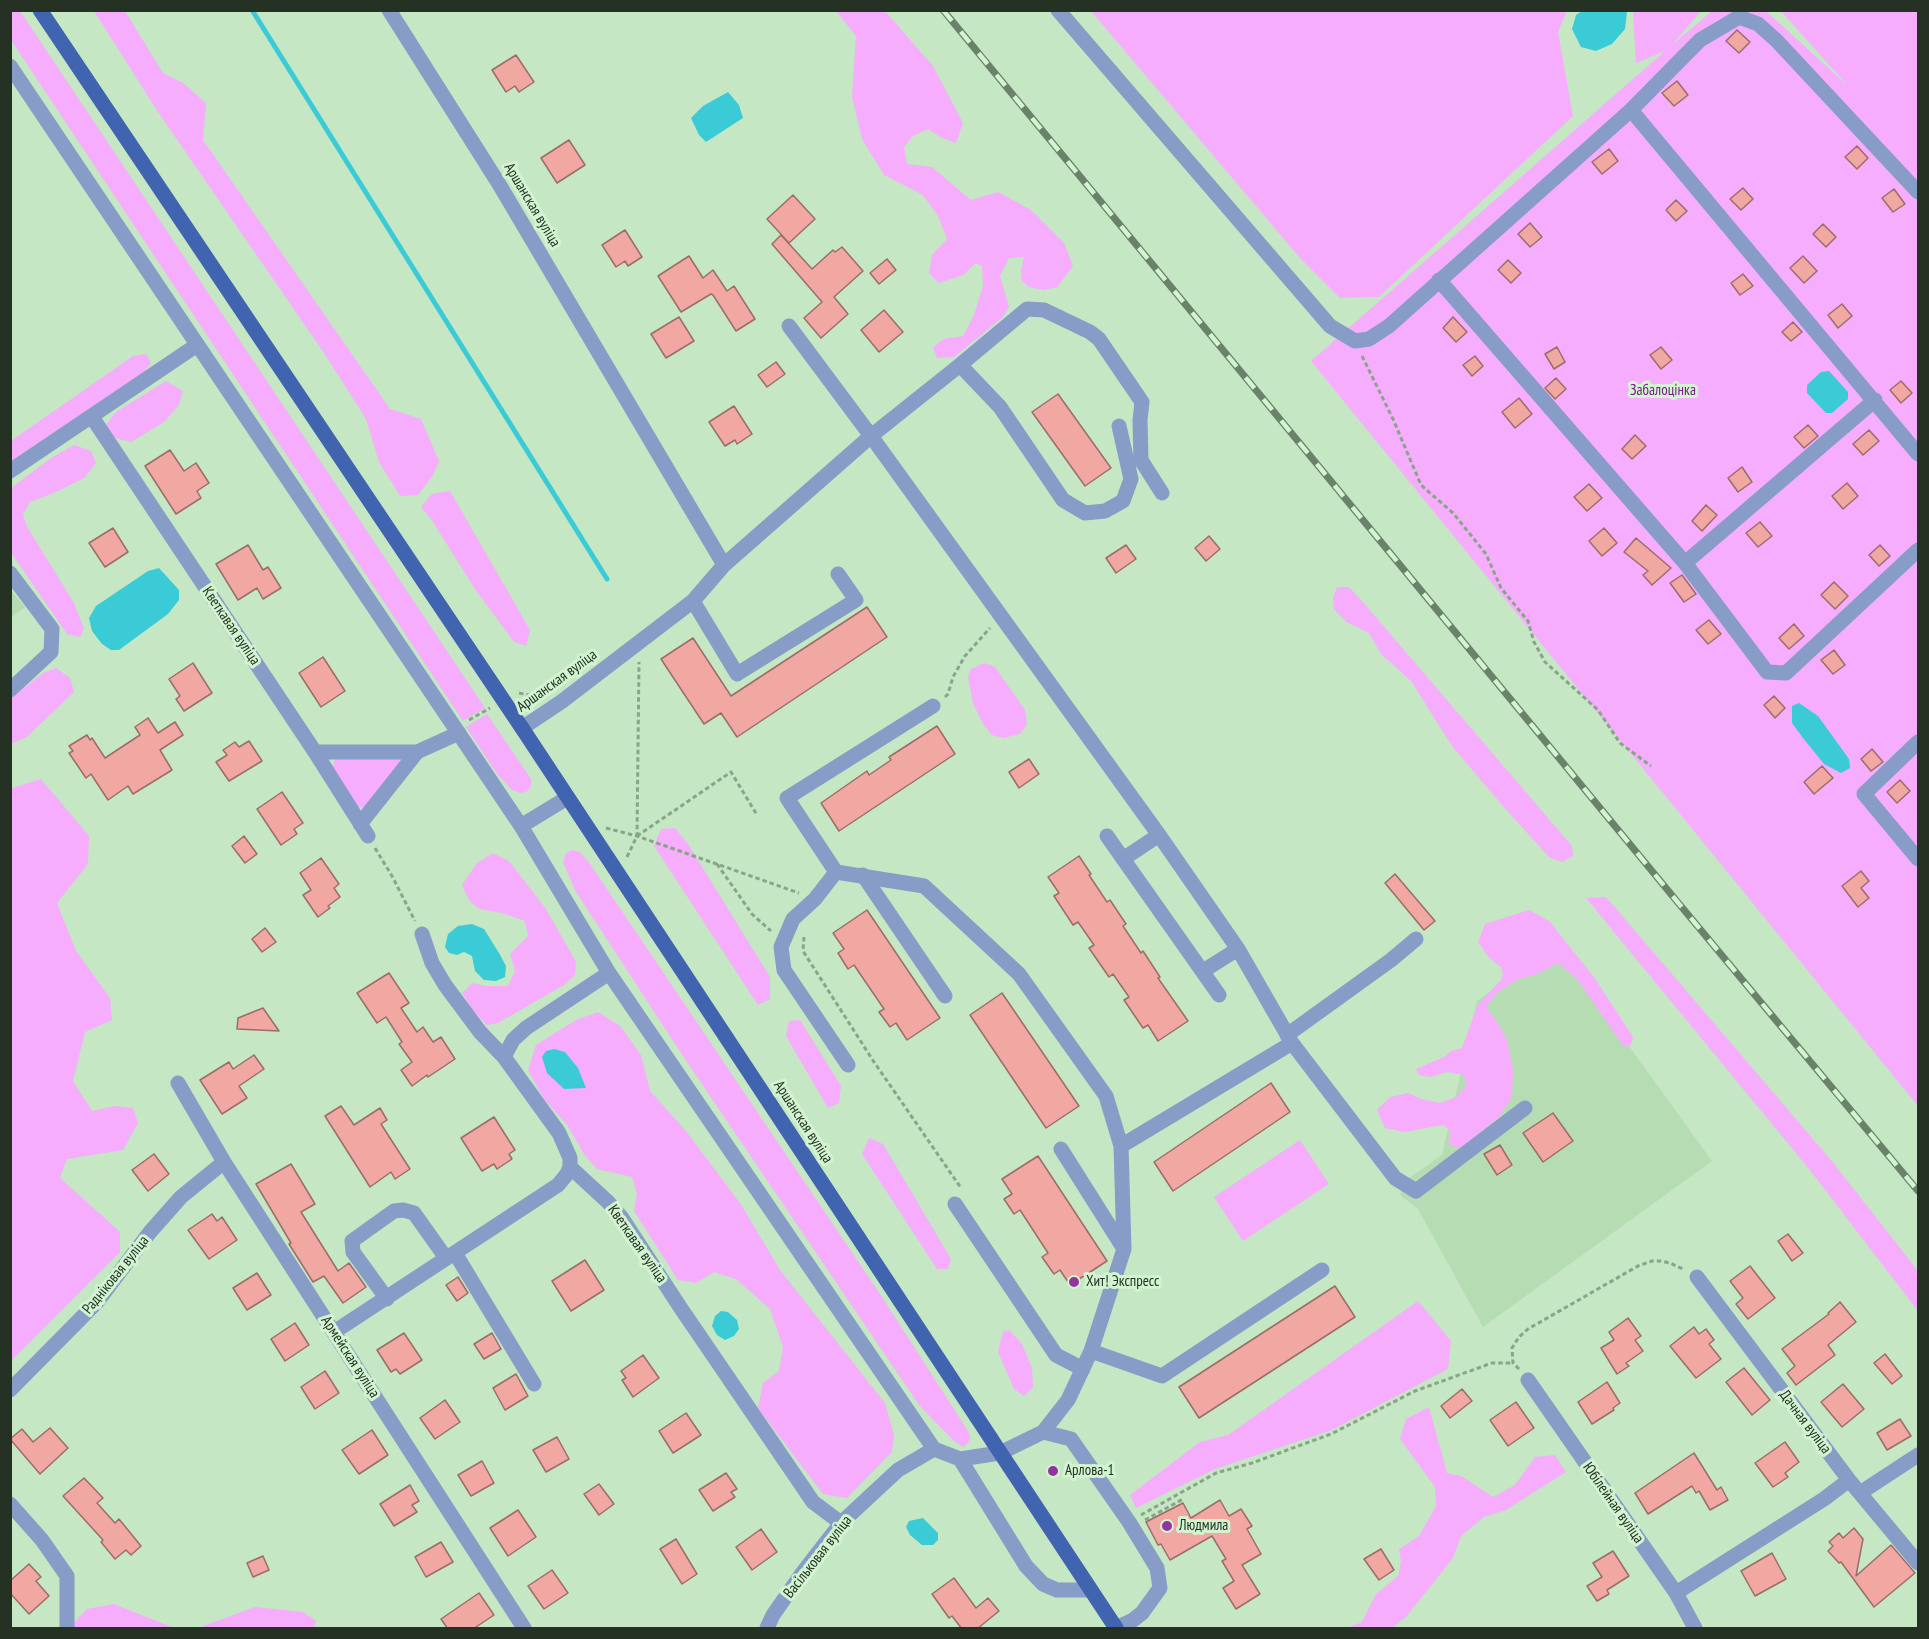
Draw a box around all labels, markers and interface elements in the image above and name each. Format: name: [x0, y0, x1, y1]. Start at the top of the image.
street label: Аршанская вуліца: [500, 160, 564, 250]
park label: Забалоцінка: [1630, 382, 1696, 400]
street label: Кветкавая вуліца: [198, 583, 264, 669]
street label: Аршанская вуліца: [513, 646, 601, 716]
street label: Аршанская вуліца: [770, 1077, 836, 1167]
street label: Кветкавая вуліца: [604, 1202, 670, 1286]
street label: Радніковая вуліца: [79, 1232, 153, 1318]
place label: Хит! Экспресс: [1086, 1273, 1159, 1291]
marker: Хит! Экспресс: [1067, 1275, 1081, 1289]
street label: Армейская вуліца: [317, 1313, 383, 1401]
street label: Дачная вуліца: [1775, 1387, 1835, 1457]
street label: Юбілейная вуліца: [1579, 1459, 1647, 1547]
place label: Арлова-1: [1065, 1462, 1114, 1480]
marker: Арлова-1: [1046, 1464, 1060, 1478]
street label: Васільковая вуліца: [780, 1512, 856, 1602]
place label: Людмила: [1179, 1517, 1228, 1535]
marker: Людмила: [1160, 1519, 1174, 1533]

